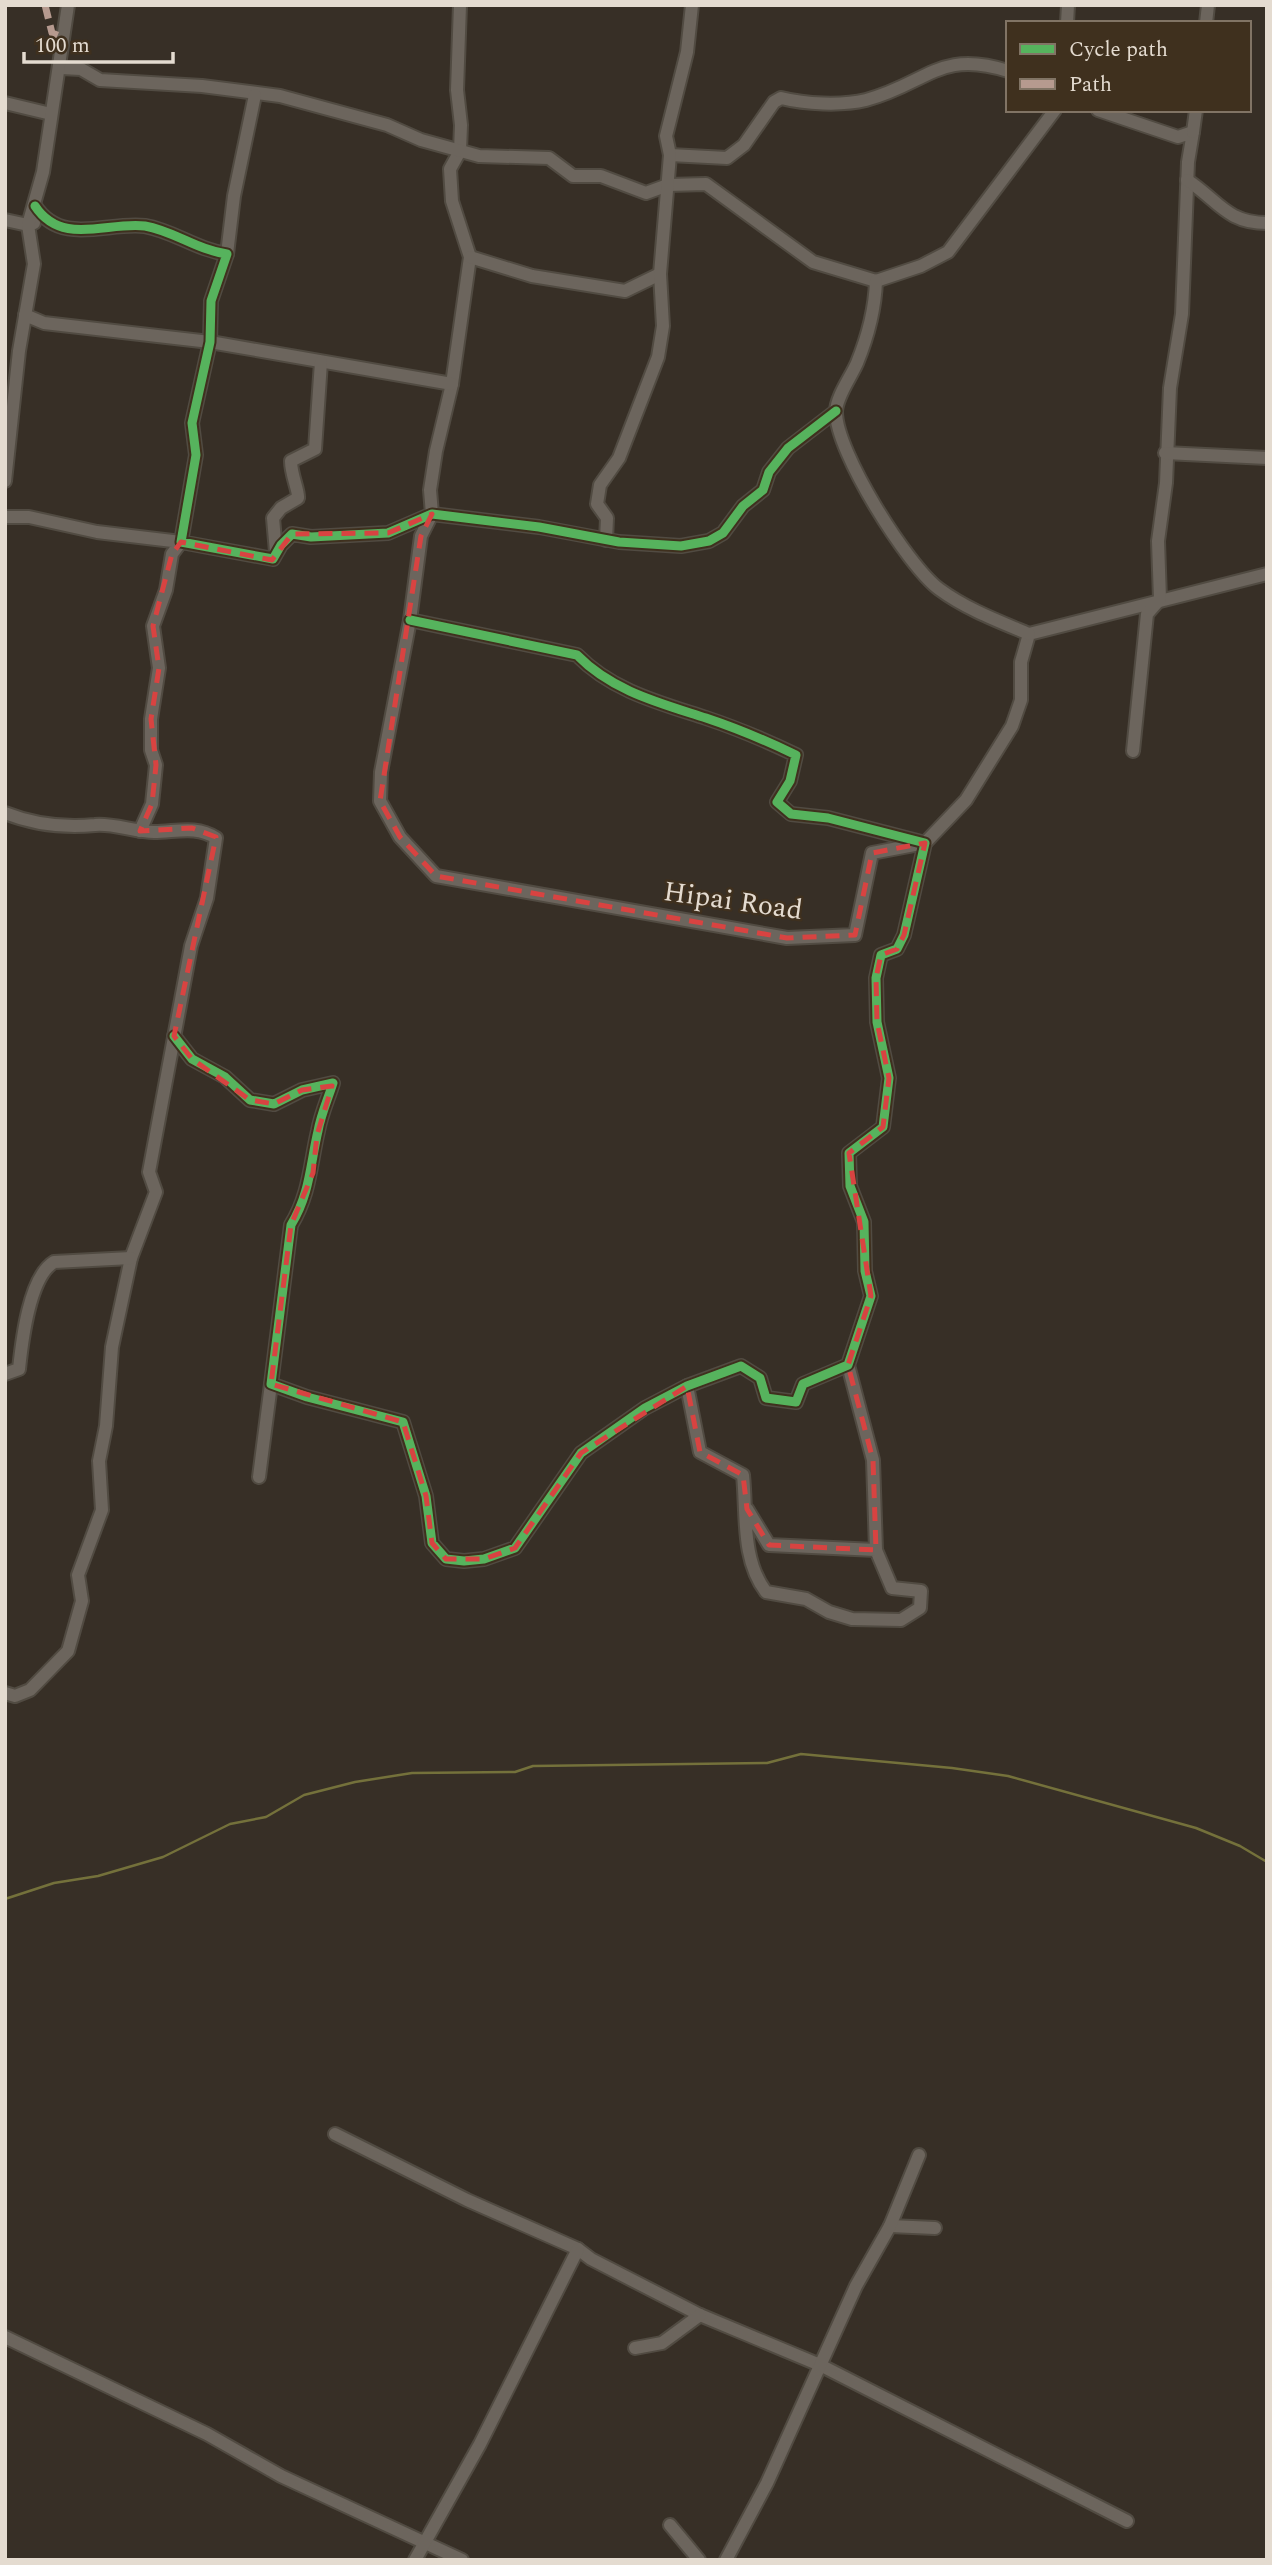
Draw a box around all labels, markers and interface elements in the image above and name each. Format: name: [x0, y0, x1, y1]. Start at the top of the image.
scale bar: [24, 21, 173, 65]
legend: [1006, 21, 1251, 112]
text: 100 m: [35, 30, 90, 62]
text: Cycle path: [1069, 34, 1168, 66]
text: Path: [1069, 69, 1112, 101]
street label: Hipai Road: [661, 870, 805, 932]

